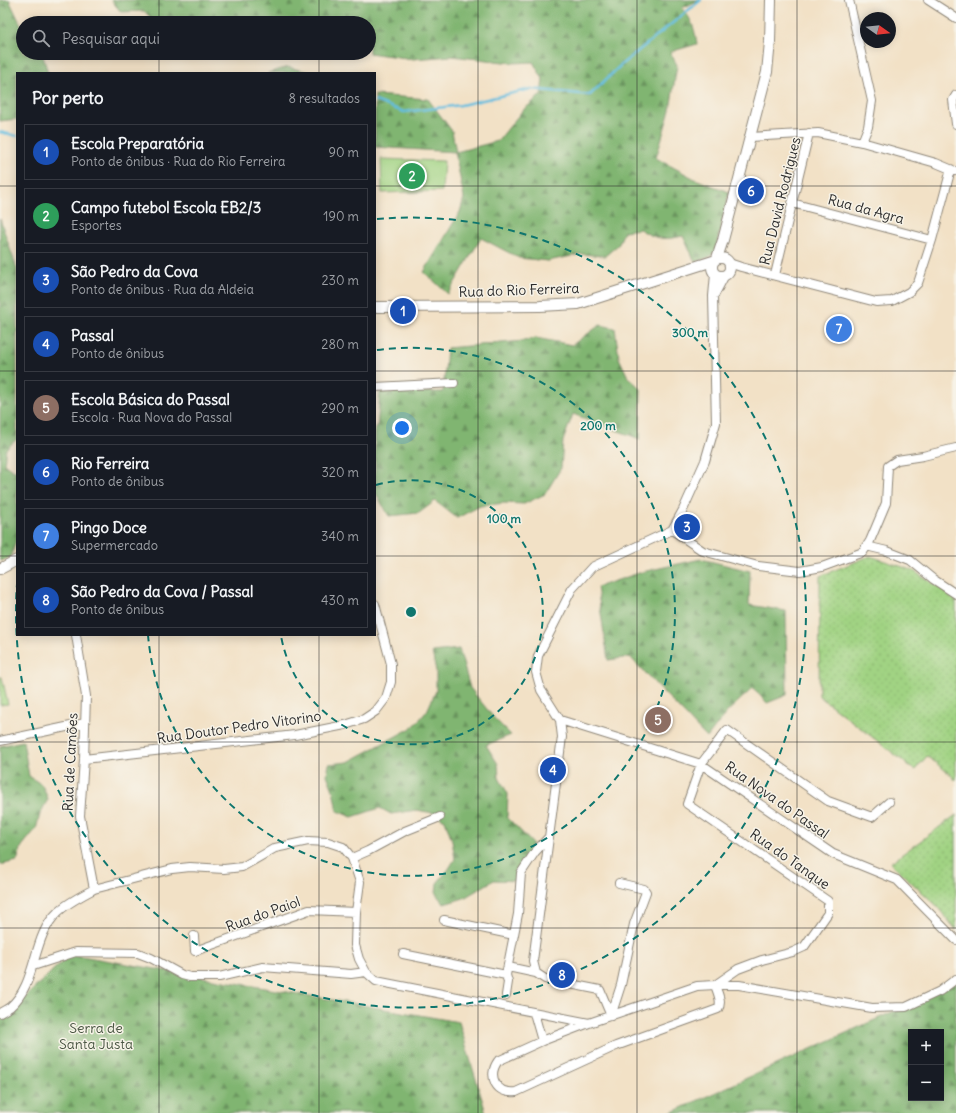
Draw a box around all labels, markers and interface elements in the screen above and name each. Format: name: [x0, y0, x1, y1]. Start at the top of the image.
north arrow: [860, 12, 896, 48]
search box: [16, 16, 376, 60]
icon: search: [30, 27, 52, 49]
text: Pesquisar aqui: [62, 29, 160, 48]
text: Por perto: [32, 87, 103, 109]
text: 8 resultados: [288, 90, 360, 107]
text: Escola Preparatória: [71, 134, 204, 153]
street label: Rua David Rodrigues: [755, 135, 805, 267]
text: 1: [43, 144, 49, 161]
text: 90 m: [328, 144, 359, 161]
text: Ponto de ônibus · Rua do Rio Ferreira: [71, 153, 285, 170]
pin: 2: [399, 161, 425, 191]
pin: 6: [738, 176, 764, 206]
street label: Rua da Agra: [826, 190, 906, 228]
text: Campo futebol Escola EB2/3: [71, 198, 261, 217]
text: 2: [42, 208, 50, 225]
text: 190 m: [323, 208, 359, 225]
text: Esportes: [71, 217, 122, 234]
text: São Pedro da Cova: [71, 262, 198, 281]
text: 3: [42, 272, 50, 289]
text: 230 m: [321, 272, 359, 289]
street label: Rua do Rio Ferreira: [458, 279, 580, 301]
text: Ponto de ônibus · Rua da Aldeia: [71, 281, 254, 298]
pin: 1: [390, 296, 416, 326]
pin: 7: [826, 314, 852, 344]
text: 300 m: [672, 325, 708, 340]
text: Passal: [71, 326, 114, 345]
text: 4: [42, 336, 50, 353]
text: 280 m: [321, 336, 359, 353]
text: Ponto de ônibus: [71, 345, 164, 362]
text: Escola Básica do Passal: [71, 390, 230, 409]
text: 5: [42, 400, 50, 417]
text: 290 m: [321, 400, 359, 417]
text: Escola · Rua Nova do Passal: [71, 409, 232, 426]
your location: [392, 418, 412, 438]
text: 200 m: [580, 418, 616, 433]
text: Rio Ferreira: [71, 454, 149, 473]
text: 6: [42, 464, 50, 481]
text: 320 m: [321, 464, 359, 481]
text: Ponto de ônibus: [71, 473, 164, 490]
text: 100 m: [487, 511, 521, 526]
pin: 3: [674, 512, 700, 542]
text: Pingo Doce: [71, 518, 147, 537]
text: 7: [43, 528, 49, 545]
text: 340 m: [321, 528, 359, 545]
text: Supermercado: [71, 537, 158, 554]
text: São Pedro da Cova / Passal: [71, 582, 253, 601]
text: 8: [42, 592, 50, 609]
text: 430 m: [321, 592, 359, 609]
text: Ponto de ônibus: [71, 601, 164, 618]
centre of rings: [404, 605, 418, 619]
pin: 5: [645, 705, 671, 735]
street label: Rua Doutor Pedro Vitorino: [156, 707, 322, 747]
street label: Rua de Camões: [58, 712, 82, 812]
pin: 4: [540, 755, 566, 785]
street label: Rua Nova do Passal: [721, 757, 833, 843]
street label: Rua do Tanque: [746, 825, 834, 893]
street label: Rua do Paiol: [223, 892, 303, 936]
pin: 8: [549, 960, 575, 990]
park label: Serra de Santa Justa: [59, 1019, 133, 1053]
map controls: [908, 1029, 944, 1101]
button: +: [908, 1029, 944, 1065]
button: −: [908, 1065, 944, 1101]

